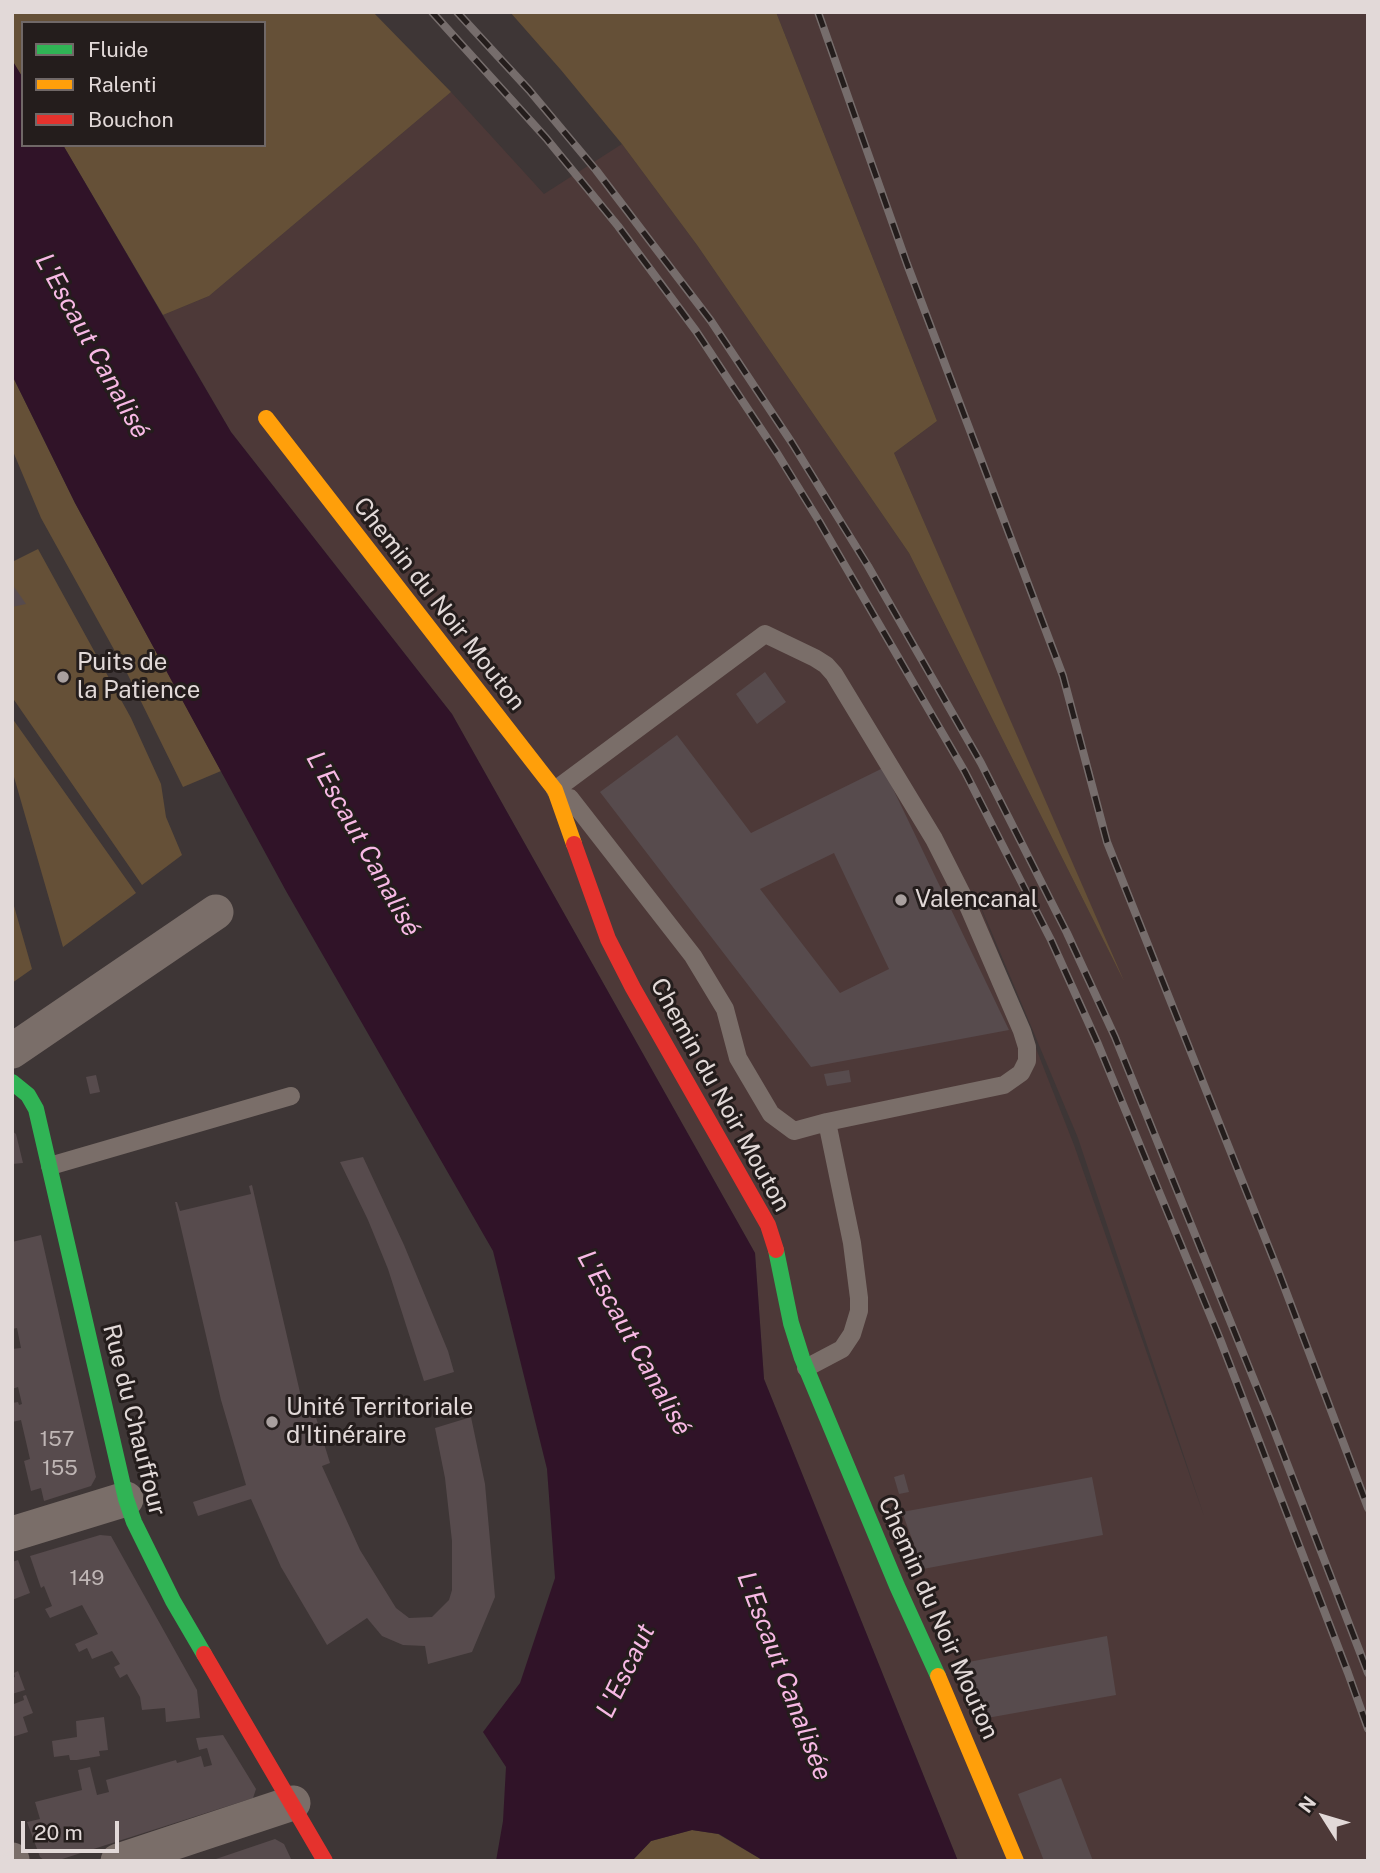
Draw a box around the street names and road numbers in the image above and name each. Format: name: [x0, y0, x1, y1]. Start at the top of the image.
street label: Chemin du Noir Mouton: [347, 492, 531, 716]
street label: Chemin du Noir Mouton: [644, 973, 796, 1217]
street label: Rue du Chauffour: [96, 1321, 172, 1519]
street label: Chemin du Noir Mouton: [871, 1492, 1005, 1744]

